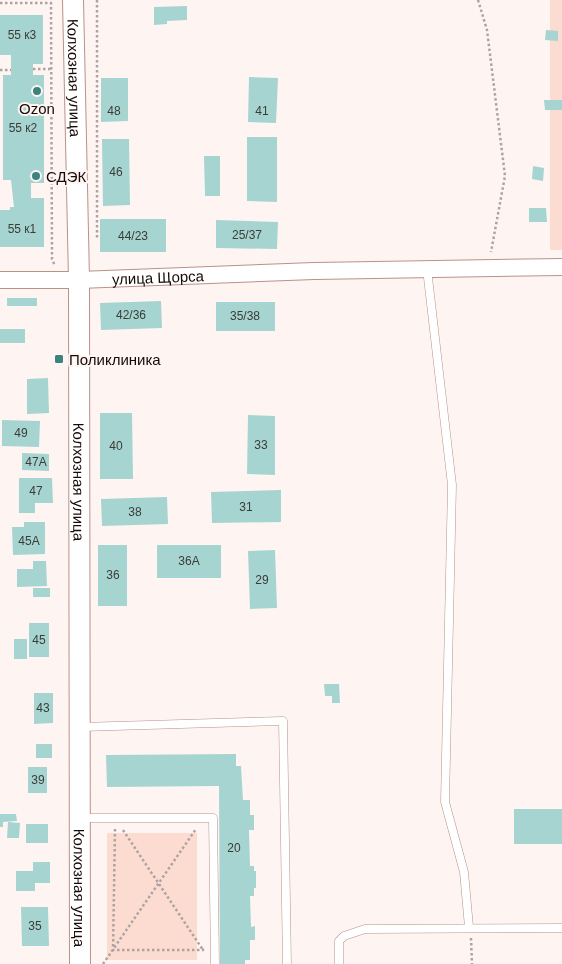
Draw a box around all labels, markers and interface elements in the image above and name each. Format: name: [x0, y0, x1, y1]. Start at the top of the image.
street label: Колхозная улица: [65, 19, 84, 138]
house number: 55 к3: [8, 28, 37, 42]
marker: Ozon: [31, 85, 43, 97]
place label: Ozon: [19, 100, 55, 117]
house number: 48: [107, 104, 121, 118]
house number: 41: [255, 104, 269, 118]
house number: 55 к2: [9, 121, 38, 135]
house number: 46: [109, 165, 123, 179]
place label: СДЭК: [46, 168, 86, 185]
marker: СДЭК: [30, 170, 42, 182]
house number: 55 к1: [8, 222, 37, 236]
house number: 25/37: [232, 228, 262, 242]
house number: 44/23: [118, 229, 148, 243]
street label: улица Щорса: [112, 267, 205, 287]
house number: 42/36: [116, 308, 146, 322]
house number: 35/38: [230, 309, 260, 323]
place label: Поликлиника: [69, 351, 161, 368]
marker: Поликлиника: [53, 353, 65, 365]
street label: Колхозная улица: [71, 423, 88, 542]
house number: 49: [14, 426, 28, 440]
house number: 33: [254, 438, 268, 452]
house number: 40: [109, 439, 123, 453]
house number: 47А: [25, 455, 47, 469]
house number: 47: [29, 484, 43, 498]
house number: 31: [239, 500, 253, 514]
house number: 38: [128, 505, 142, 519]
house number: 45А: [18, 534, 40, 548]
house number: 36А: [178, 554, 200, 568]
house number: 36: [106, 568, 120, 582]
house number: 29: [255, 573, 269, 587]
house number: 45: [32, 633, 46, 647]
house number: 43: [36, 701, 50, 715]
house number: 39: [31, 773, 45, 787]
street label: Колхозная улица: [71, 829, 88, 948]
house number: 20: [227, 841, 241, 855]
house number: 35: [28, 919, 42, 933]

